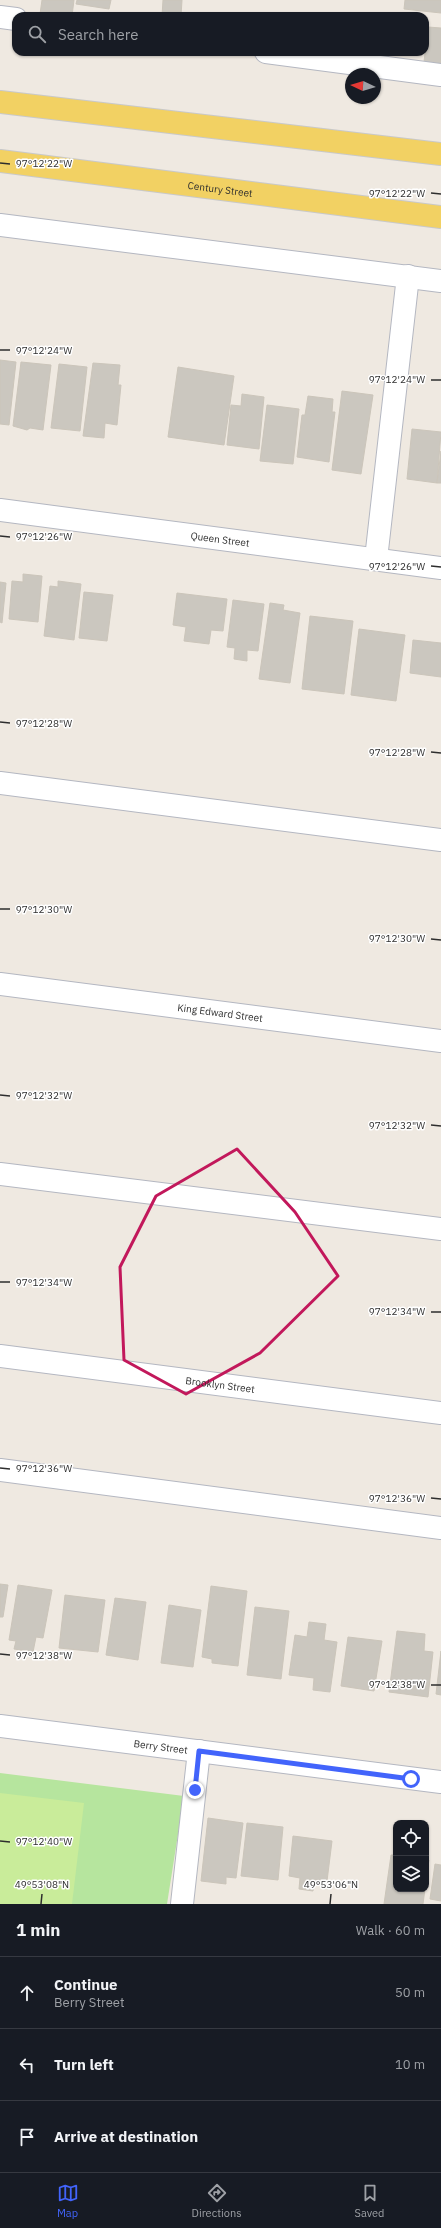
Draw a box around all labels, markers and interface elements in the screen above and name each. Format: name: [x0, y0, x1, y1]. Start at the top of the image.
search box: [12, 12, 429, 56]
icon: search: [26, 23, 48, 45]
text: Search here: [58, 25, 138, 44]
north arrow: [345, 68, 381, 104]
text: 97°12'22"W: [16, 157, 72, 170]
street label: Century Street: [187, 178, 254, 200]
text: 97°12'22"W: [369, 187, 425, 200]
text: 97°12'24"W: [16, 344, 72, 357]
text: 97°12'24"W: [369, 373, 425, 386]
street label: Queen Street: [190, 529, 251, 549]
text: 97°12'26"W: [16, 530, 72, 543]
text: 97°12'26"W: [369, 560, 425, 573]
text: 97°12'28"W: [16, 717, 72, 730]
text: 97°12'28"W: [369, 746, 425, 759]
text: 97°12'30"W: [16, 903, 72, 916]
text: 97°12'30"W: [369, 932, 425, 945]
street label: King Edward Street: [177, 1001, 264, 1024]
text: 97°12'32"W: [16, 1089, 72, 1102]
text: 97°12'32"W: [369, 1119, 425, 1132]
text: 97°12'34"W: [16, 1276, 72, 1289]
text: 97°12'34"W: [369, 1305, 425, 1318]
street label: Brooklyn Street: [185, 1374, 256, 1395]
text: 97°12'36"W: [16, 1462, 72, 1475]
text: 97°12'36"W: [369, 1492, 425, 1505]
text: 97°12'38"W: [16, 1649, 72, 1662]
text: 97°12'38"W: [369, 1678, 425, 1691]
street label: Berry Street: [133, 1737, 189, 1756]
route start: [402, 1770, 420, 1788]
route end: [186, 1781, 204, 1799]
map controls: [393, 1820, 429, 1892]
button: locate: [393, 1820, 429, 1856]
text: 97°12'40"W: [16, 1835, 72, 1848]
button: layers: [393, 1856, 429, 1892]
text: 49°53'08"N: [15, 1878, 69, 1891]
text: 49°53'06"N: [304, 1878, 358, 1891]
text: 1 min: [16, 1919, 60, 1941]
text: Walk · 60 m: [356, 1922, 425, 1939]
text: Continue: [54, 1975, 118, 1994]
icon: ahead: [16, 1982, 38, 2004]
text: 50 m: [395, 1984, 425, 2001]
text: Berry Street: [54, 1994, 125, 2011]
icon: left: [16, 2054, 38, 2076]
text: Turn left: [54, 2055, 114, 2074]
text: 10 m: [395, 2056, 425, 2073]
icon: arrive: [16, 2126, 38, 2148]
text: Arrive at destination: [54, 2127, 198, 2146]
tab: Map: [57, 2182, 79, 2220]
tab: Directions: [192, 2182, 242, 2220]
tab: Saved: [355, 2182, 384, 2220]

